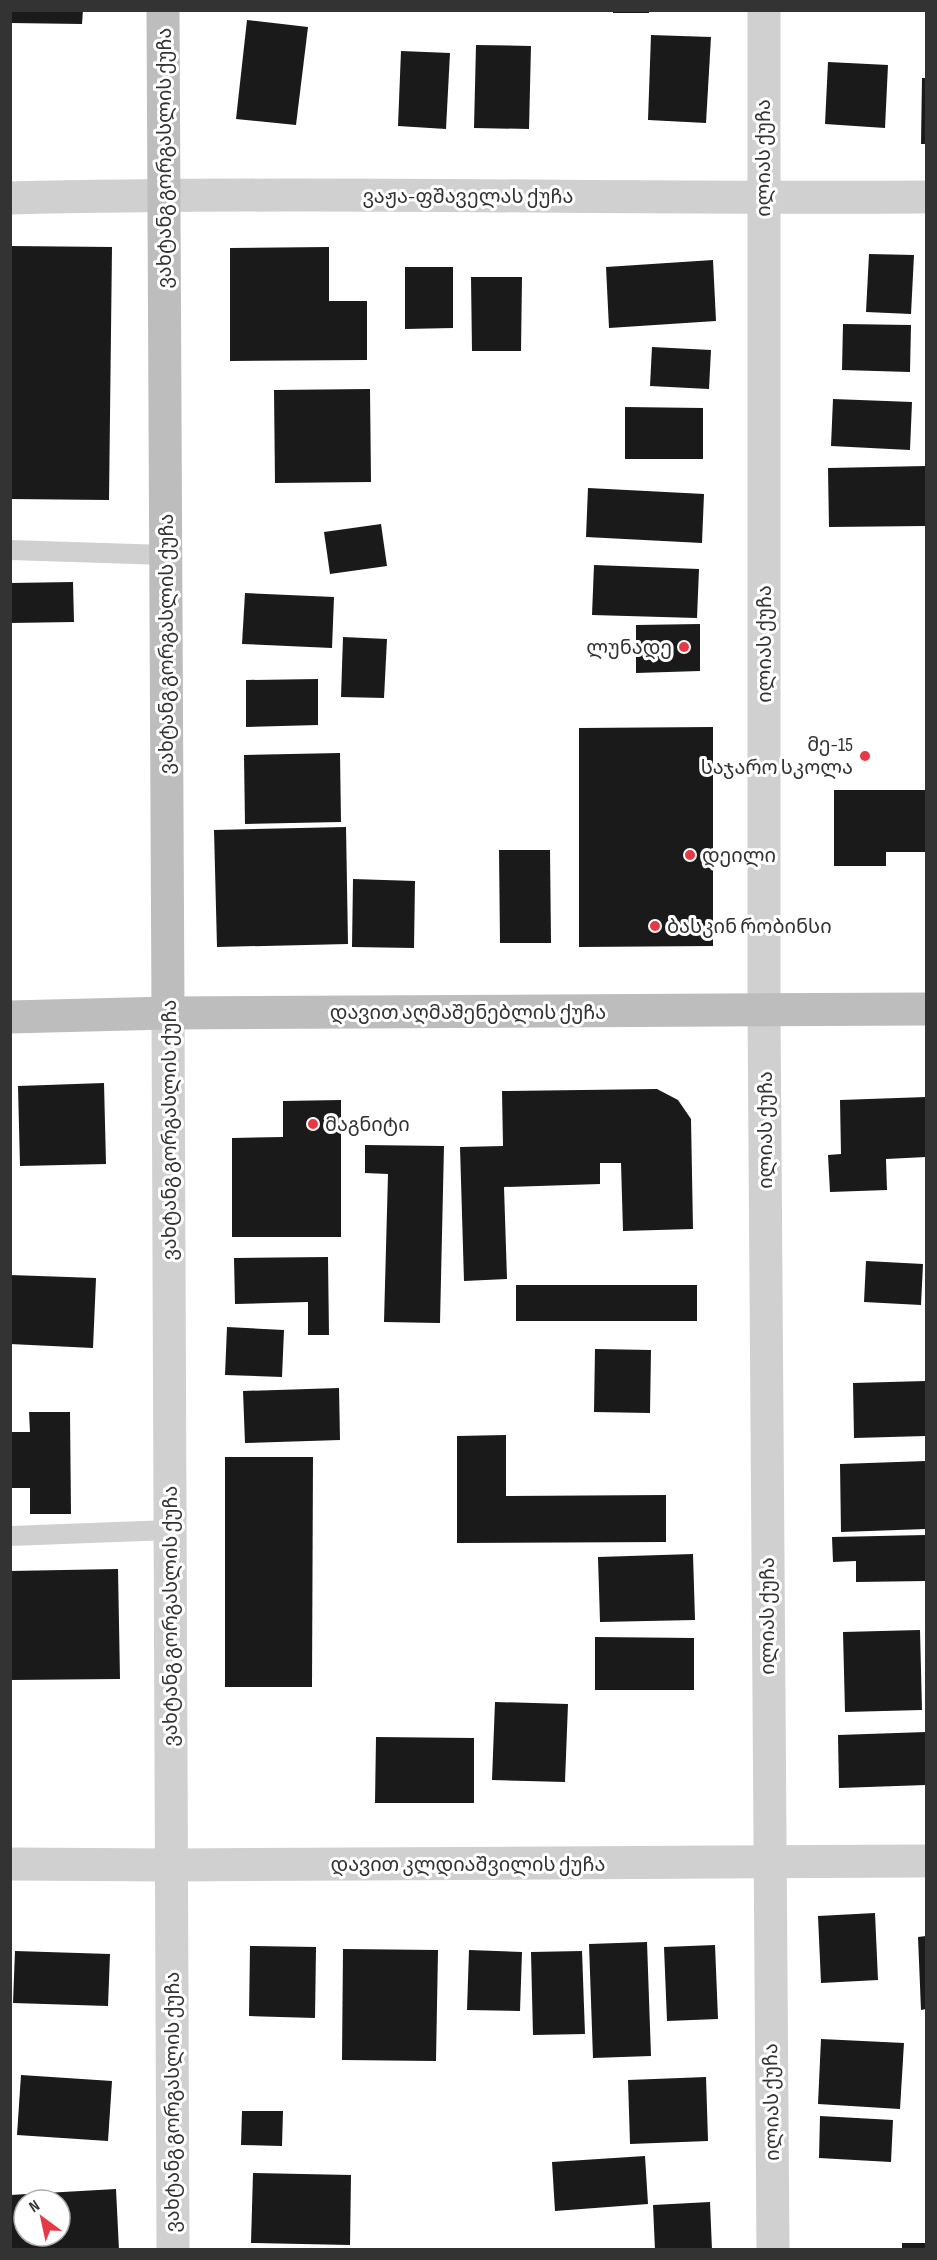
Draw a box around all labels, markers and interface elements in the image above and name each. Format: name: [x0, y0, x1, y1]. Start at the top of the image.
street label: ვახტანგ გორგასლის ქუჩა: [153, 28, 177, 288]
street label: ილიას ქუჩა: [752, 99, 776, 217]
street label: ვაჟა-ფშაველას ქუჩა: [363, 185, 573, 209]
street label: ვახტანგ გორგასლის ქუჩა: [155, 514, 179, 774]
street label: ილიას ქუჩა: [753, 585, 777, 703]
place label: ლუნადე: [586, 636, 672, 660]
marker: ლუნადე: [677, 640, 691, 654]
place label: მე-15 საჯარო სკოლა: [701, 733, 853, 780]
marker: მე-15 საჯარო სკოლა: [858, 749, 872, 763]
place label: დეილი: [702, 844, 776, 868]
marker: დეილი: [683, 848, 697, 862]
place label: ბასკინ რობინსი: [667, 915, 832, 939]
marker: ბასკინ რობინსი: [648, 919, 662, 933]
street label: ვახტანგ გორგასლის ქუჩა: [158, 1000, 182, 1260]
street label: დავით აღმაშენებლის ქუჩა: [330, 1001, 606, 1025]
street label: ილიას ქუჩა: [754, 1071, 778, 1189]
place label: მაგნიტი: [325, 1113, 410, 1137]
marker: მაგნიტი: [306, 1117, 320, 1131]
street label: ვახტანგ გორგასლის ქუჩა: [159, 1486, 183, 1746]
street label: ილიას ქუჩა: [756, 1557, 780, 1675]
street label: დავით კლდიაშვილის ქუჩა: [331, 1853, 605, 1877]
street label: ვახტანგ გორგასლის ქუჩა: [161, 1972, 185, 2232]
street label: ილიას ქუჩა: [759, 2043, 785, 2161]
north arrow: [12, 2188, 72, 2248]
text: N: [26, 2196, 43, 2217]

